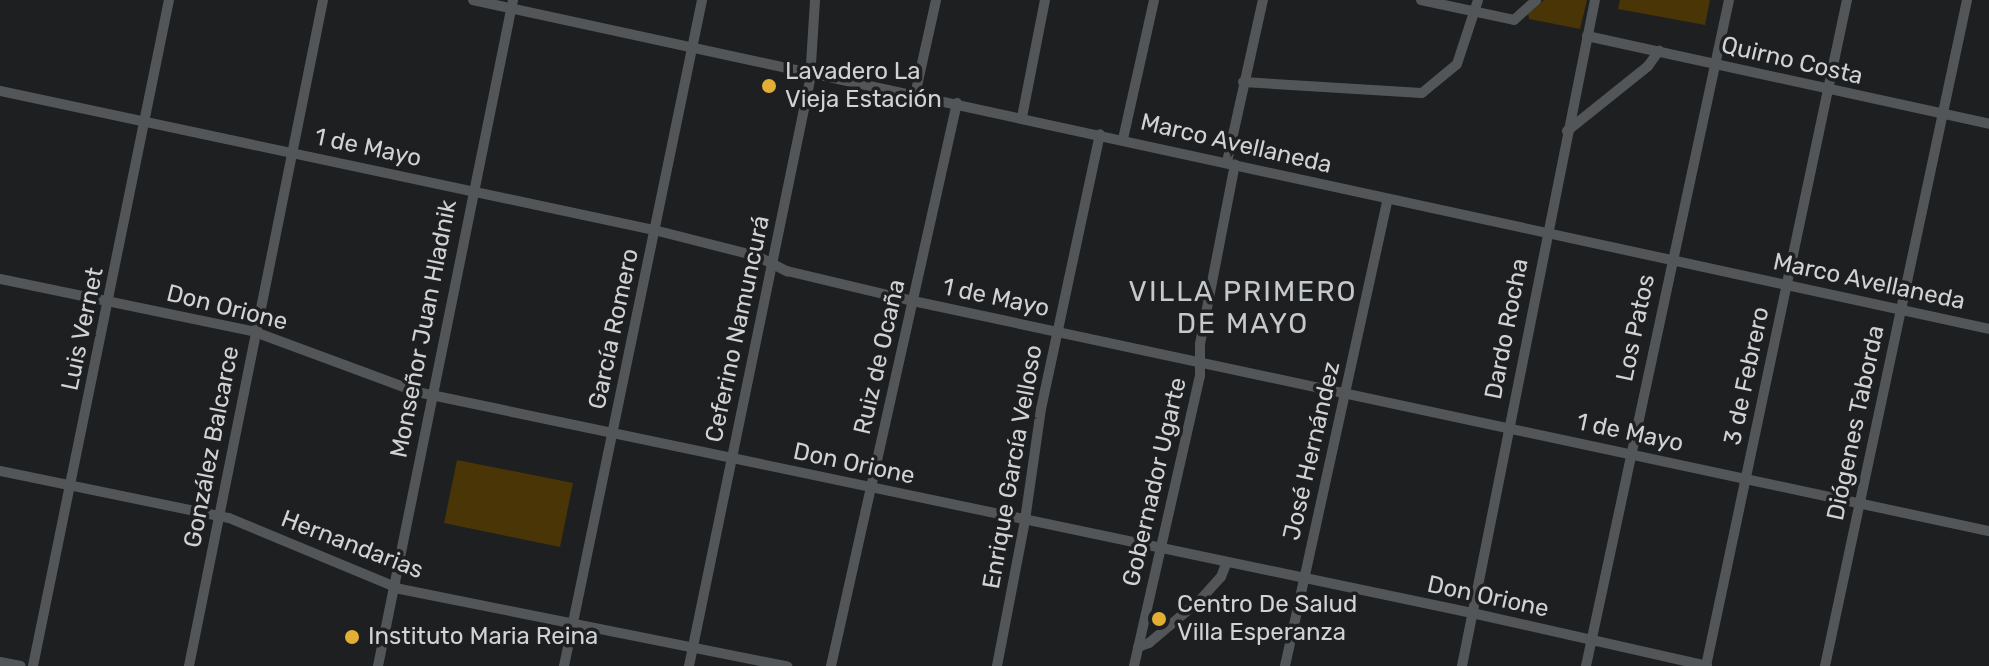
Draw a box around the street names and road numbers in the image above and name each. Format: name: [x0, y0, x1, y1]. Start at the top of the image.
street label: Quirno Costa: [1718, 31, 1866, 91]
street label: Marco Avellaneda: [1137, 108, 1335, 180]
street label: 1 de Mayo: [312, 123, 424, 173]
street label: Monseñor Juan Hladnik: [385, 197, 463, 461]
street label: Ceferino Namuncurá: [700, 213, 776, 445]
street label: García Romero: [583, 246, 645, 412]
street label: Marco Avellaneda: [1770, 248, 1968, 316]
street label: Dardo Rocha: [1479, 256, 1535, 402]
street label: Luis Vernet: [56, 264, 110, 394]
street label: Los Patos: [1611, 272, 1661, 384]
street label: 1 de Mayo: [940, 273, 1052, 323]
street label: Ruiz de Ocaña: [848, 277, 912, 437]
street label: Don Orione: [164, 279, 290, 337]
street label: 3 de Febrero: [1718, 304, 1776, 448]
street label: Diógenes Taborda: [1821, 322, 1891, 524]
street label: Enrique García Velloso: [977, 342, 1049, 592]
street label: González Balcarce: [178, 344, 246, 550]
street label: José Hernández: [1277, 359, 1347, 543]
street label: Gobernador Ugarte: [1117, 374, 1193, 590]
street label: 1 de Mayo: [1574, 408, 1686, 458]
street label: Don Orione: [791, 437, 917, 491]
street label: Hernandarias: [277, 505, 427, 585]
street label: Don Orione: [1425, 570, 1551, 624]

